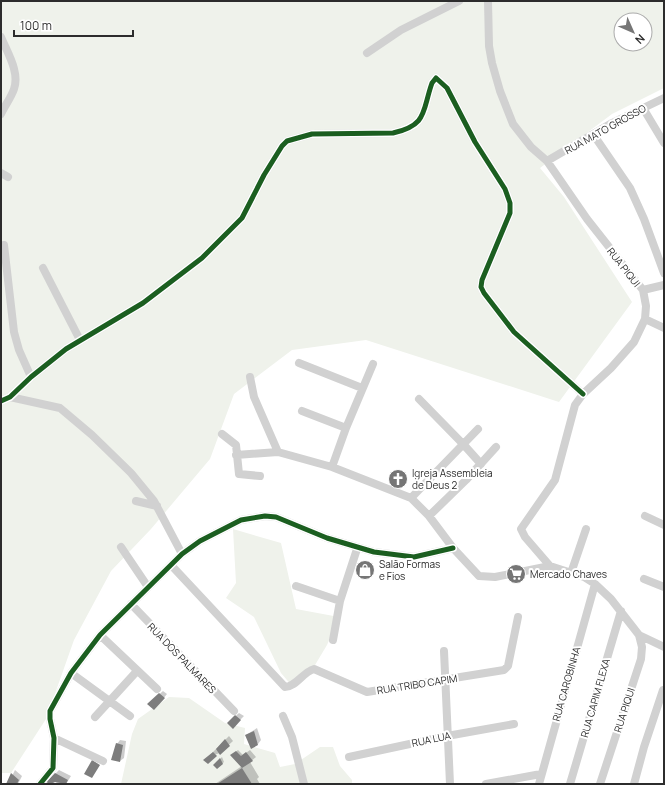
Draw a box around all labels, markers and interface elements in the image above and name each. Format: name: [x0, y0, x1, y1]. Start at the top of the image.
scale bar: [14, 12, 133, 38]
north arrow: [613, 12, 653, 52]
text: 100 m: [20, 17, 52, 34]
text: N: [632, 31, 649, 48]
street label: RUA MATO GROSSO: [562, 101, 648, 157]
street label: RUA PIQUI: [604, 244, 644, 290]
place label: Igreja Assembleia de Deus 2: [412, 466, 493, 492]
church icon: Igreja Assembleia de Deus 2: [387, 468, 409, 490]
place label: Salão Formas e Fios: [379, 557, 440, 583]
shop icon: Salão Formas e Fios: [354, 559, 376, 581]
supermarket icon: Mercado Chaves: [505, 563, 527, 585]
place label: Mercado Chaves: [530, 567, 607, 581]
street label: RUA DOS PALMARES: [145, 620, 219, 696]
street label: RUA CAROBINHA: [549, 645, 583, 723]
street label: RUA CAPIM FLEXA: [577, 656, 613, 739]
street label: RUA TRIBO CAPIM: [376, 671, 458, 697]
street label: RUA PIQUI: [610, 686, 638, 734]
street label: RUA LUA: [410, 728, 452, 750]

